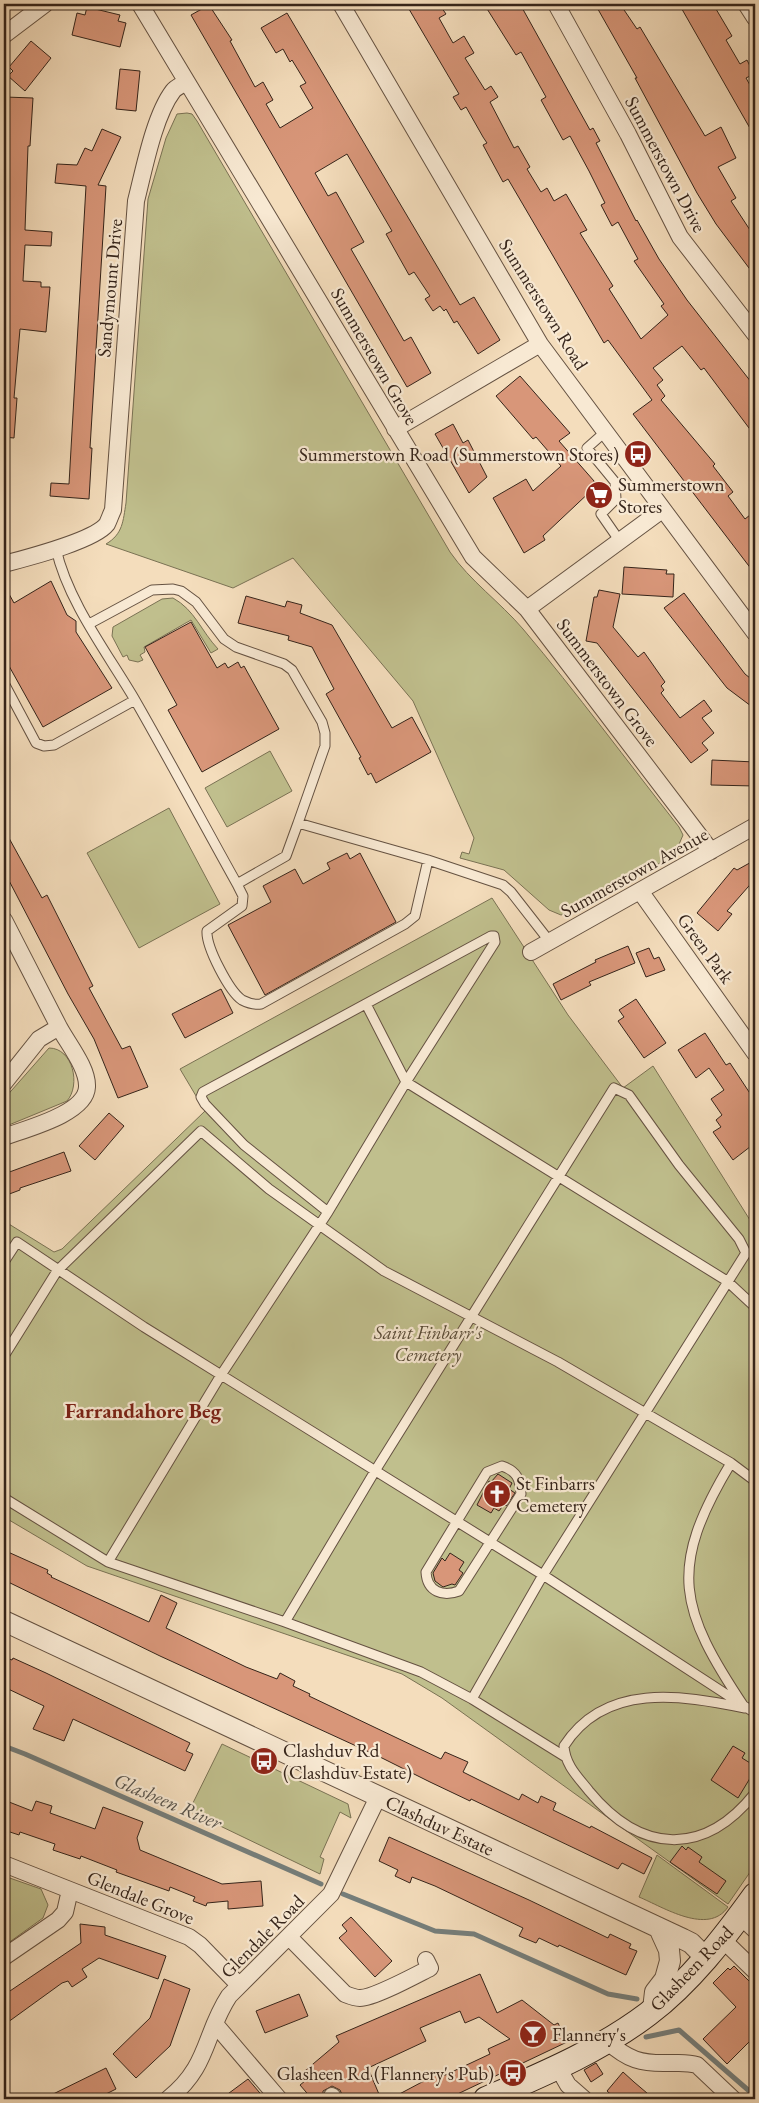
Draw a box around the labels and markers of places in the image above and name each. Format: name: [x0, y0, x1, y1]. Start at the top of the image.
bus stop icon: Summerstown Road (Summerstown Stores): [623, 439, 653, 469]
place label: Summerstown Road (Summerstown Stores): [299, 442, 619, 467]
place label: Summerstown Stores: [618, 472, 724, 519]
supermarket icon: Summerstown Stores: [584, 480, 614, 510]
place label: St Finbarrs Cemetery: [516, 1471, 595, 1518]
church icon: St Finbarrs Cemetery: [482, 1479, 512, 1509]
place label: Clashduv Rd (Clashduv Estate): [283, 1738, 412, 1785]
bus stop icon: Clashduv Rd (Clashduv Estate): [249, 1746, 279, 1776]
bar icon: Flannery's: [518, 2019, 548, 2049]
place label: Flannery's: [552, 2022, 626, 2047]
bus stop icon: Glasheen Rd (Flannery's Pub): [498, 2058, 528, 2088]
place label: Glasheen Rd (Flannery's Pub): [277, 2061, 494, 2086]

